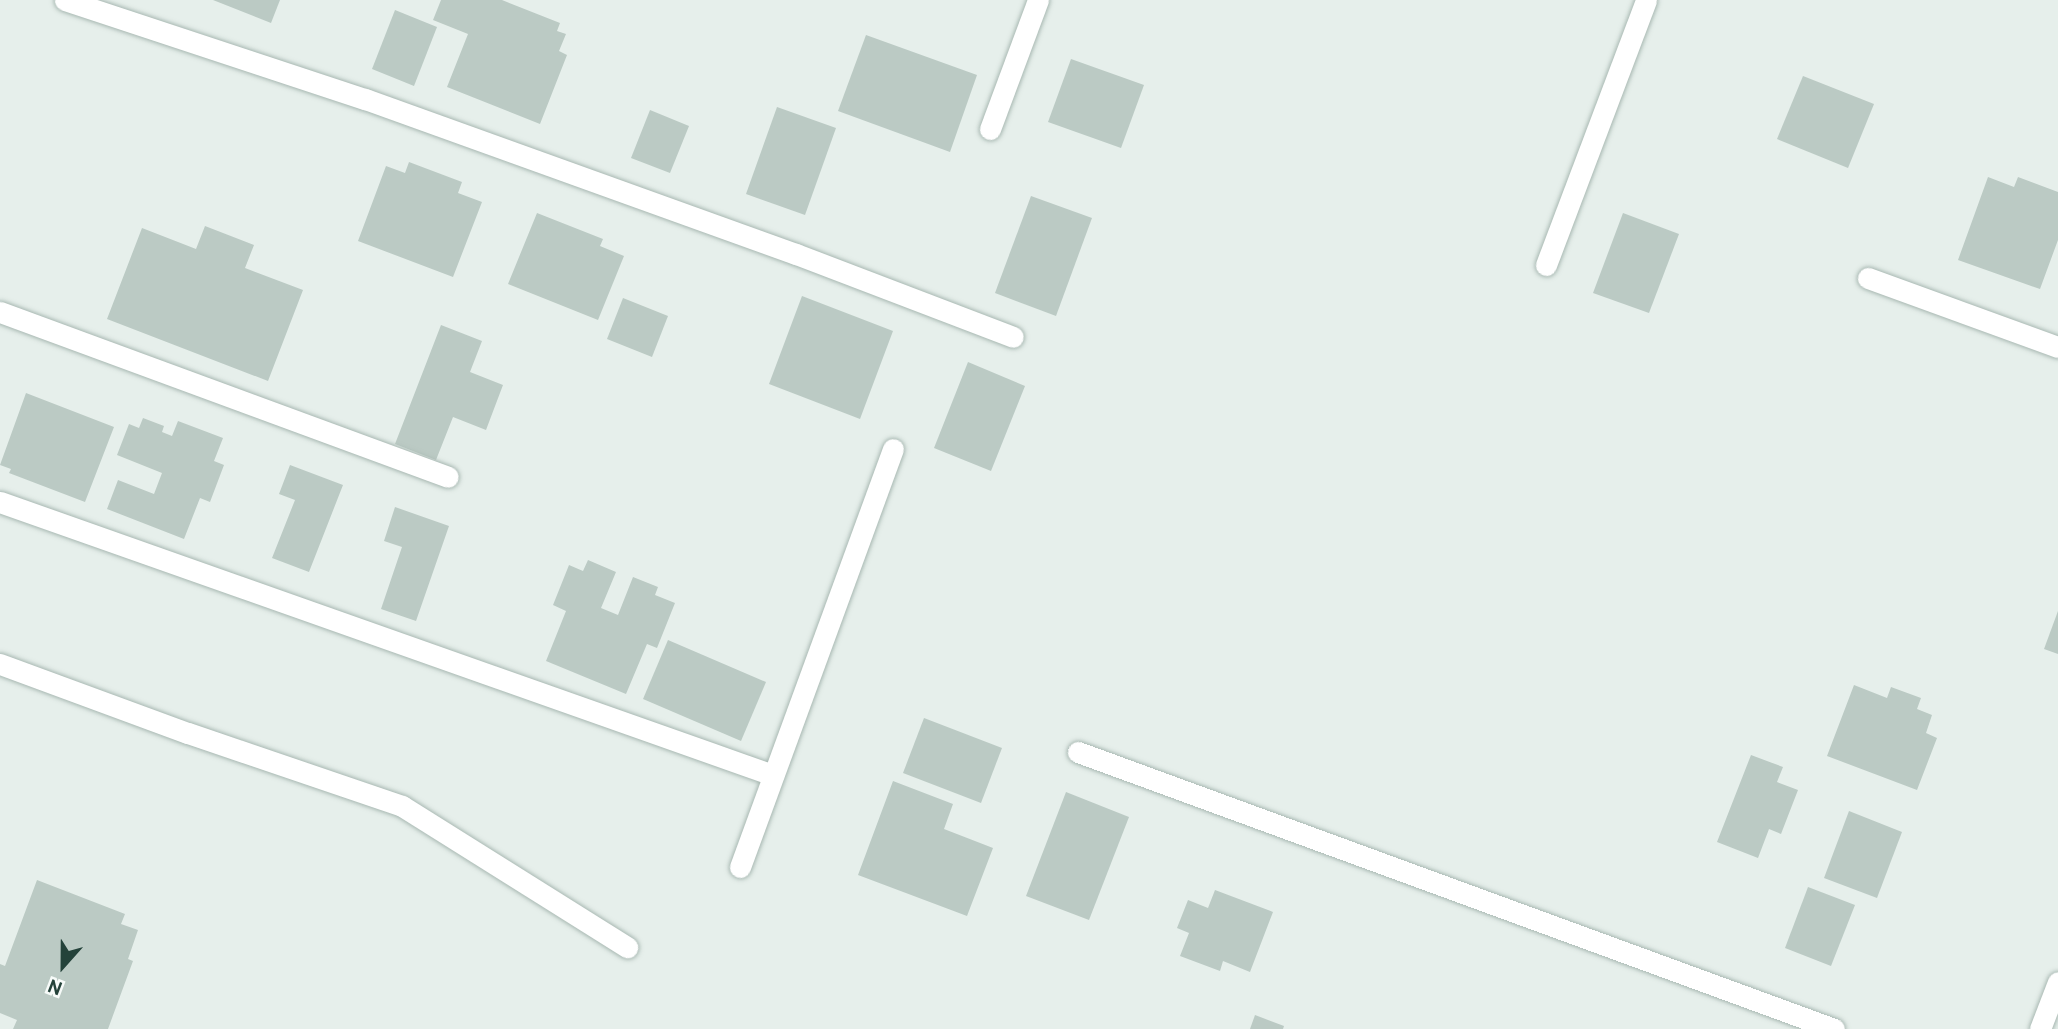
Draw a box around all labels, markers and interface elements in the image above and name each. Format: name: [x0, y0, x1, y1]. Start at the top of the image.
north arrow: [28, 931, 98, 1001]
text: N: [45, 972, 66, 999]

